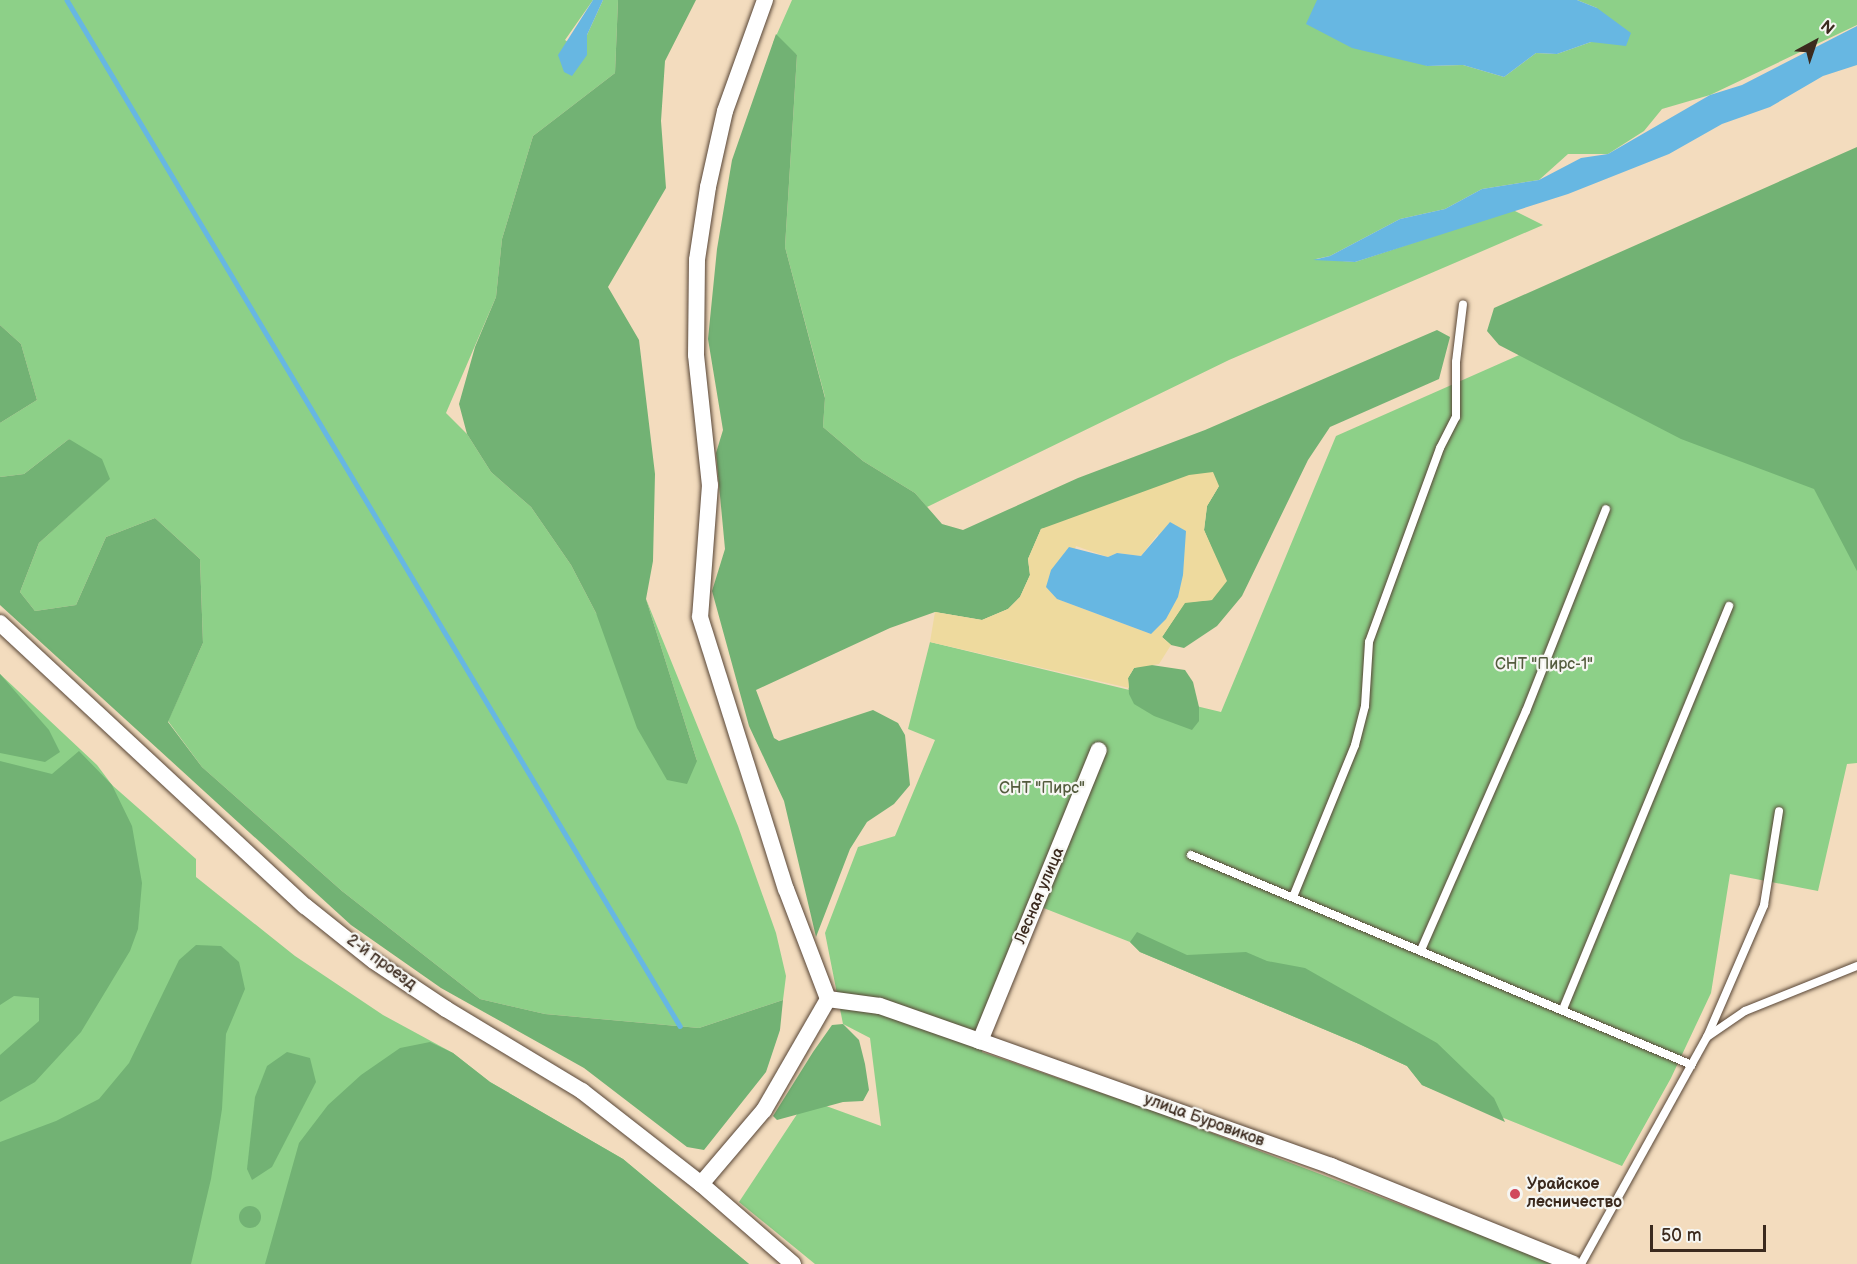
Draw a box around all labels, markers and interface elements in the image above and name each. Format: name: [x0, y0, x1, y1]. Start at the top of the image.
north arrow: [1785, 12, 1845, 72]
text: N: [1816, 17, 1838, 39]
park label: СНТ "Пирс-1": [1495, 655, 1593, 675]
park label: СНТ "Пирс": [999, 779, 1085, 799]
street label: Лесная улица: [1011, 845, 1069, 947]
street label: 2-й проезд: [342, 931, 420, 995]
street label: улица Буровиков: [1141, 1090, 1267, 1152]
place label: Урайское лесничество: [1527, 1175, 1622, 1213]
marker: Урайское лесничество: [1508, 1187, 1522, 1201]
scale bar: [1653, 1213, 1768, 1251]
text: 50 m: [1661, 1225, 1702, 1246]

